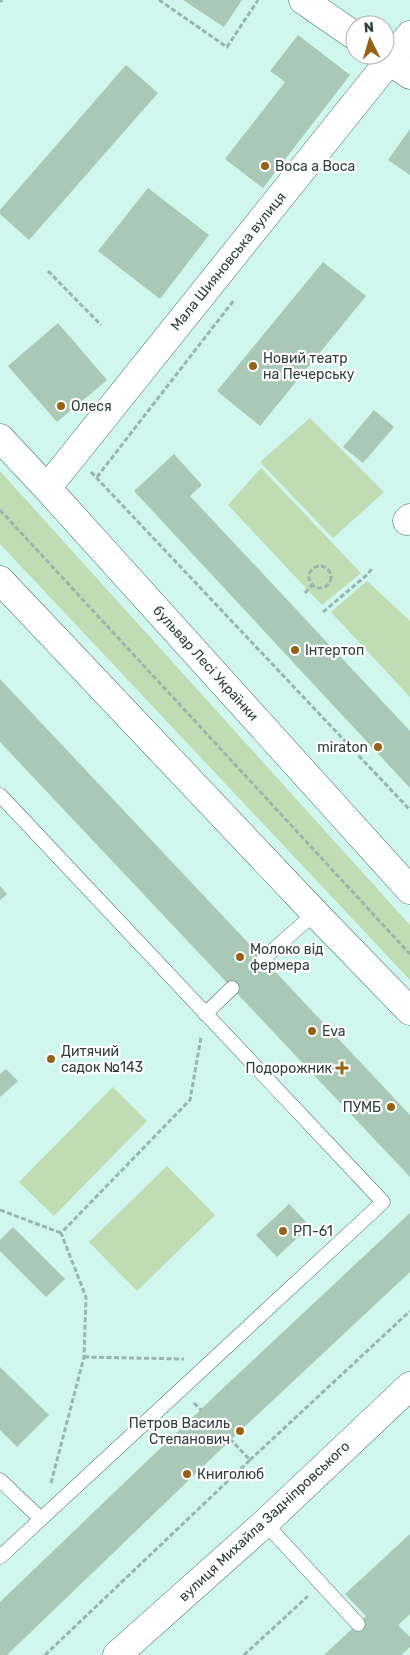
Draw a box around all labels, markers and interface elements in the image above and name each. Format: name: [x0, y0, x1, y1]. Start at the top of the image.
north arrow: [345, 15, 395, 65]
text: N: [363, 19, 375, 36]
place label: Boca a Boca: [275, 158, 355, 175]
marker: Boca a Boca: [259, 160, 271, 172]
street label: Мала Шияновська вулиця: [167, 189, 290, 334]
place label: Новий театр на Печерську: [263, 350, 355, 383]
marker: Новий театр на Печерську: [247, 360, 259, 372]
place label: Олеся: [71, 398, 112, 415]
marker: Олеся: [55, 400, 67, 412]
street label: бульвар Лесі Українки: [149, 602, 262, 725]
place label: Інтертоп: [305, 642, 364, 659]
marker: Інтертоп: [289, 644, 301, 656]
place label: miraton: [317, 739, 368, 756]
marker: miraton: [372, 741, 384, 753]
place label: Молоко від фермера: [250, 941, 323, 974]
marker: Молоко від фермера: [234, 951, 246, 963]
place label: Eva: [322, 1023, 345, 1040]
marker: Eva: [306, 1025, 318, 1037]
place label: Дитячий садок №143: [61, 1043, 143, 1076]
marker: Дитячий садок №143: [45, 1053, 57, 1065]
place label: Подорожник: [245, 1060, 332, 1077]
marker: Подорожник: [336, 1062, 348, 1074]
place label: ПУМБ: [343, 1099, 381, 1116]
marker: ПУМБ: [385, 1101, 397, 1113]
place label: РП-61: [293, 1223, 333, 1240]
marker: РП-61: [277, 1225, 289, 1237]
place label: Петров Василь Степанович: [129, 1415, 230, 1448]
marker: Петров Василь Степанович: [234, 1425, 246, 1437]
street label: вулиця Михайла Задніпровського: [175, 1438, 353, 1605]
place label: Книголюб: [197, 1466, 264, 1483]
marker: Книголюб: [181, 1468, 193, 1480]

